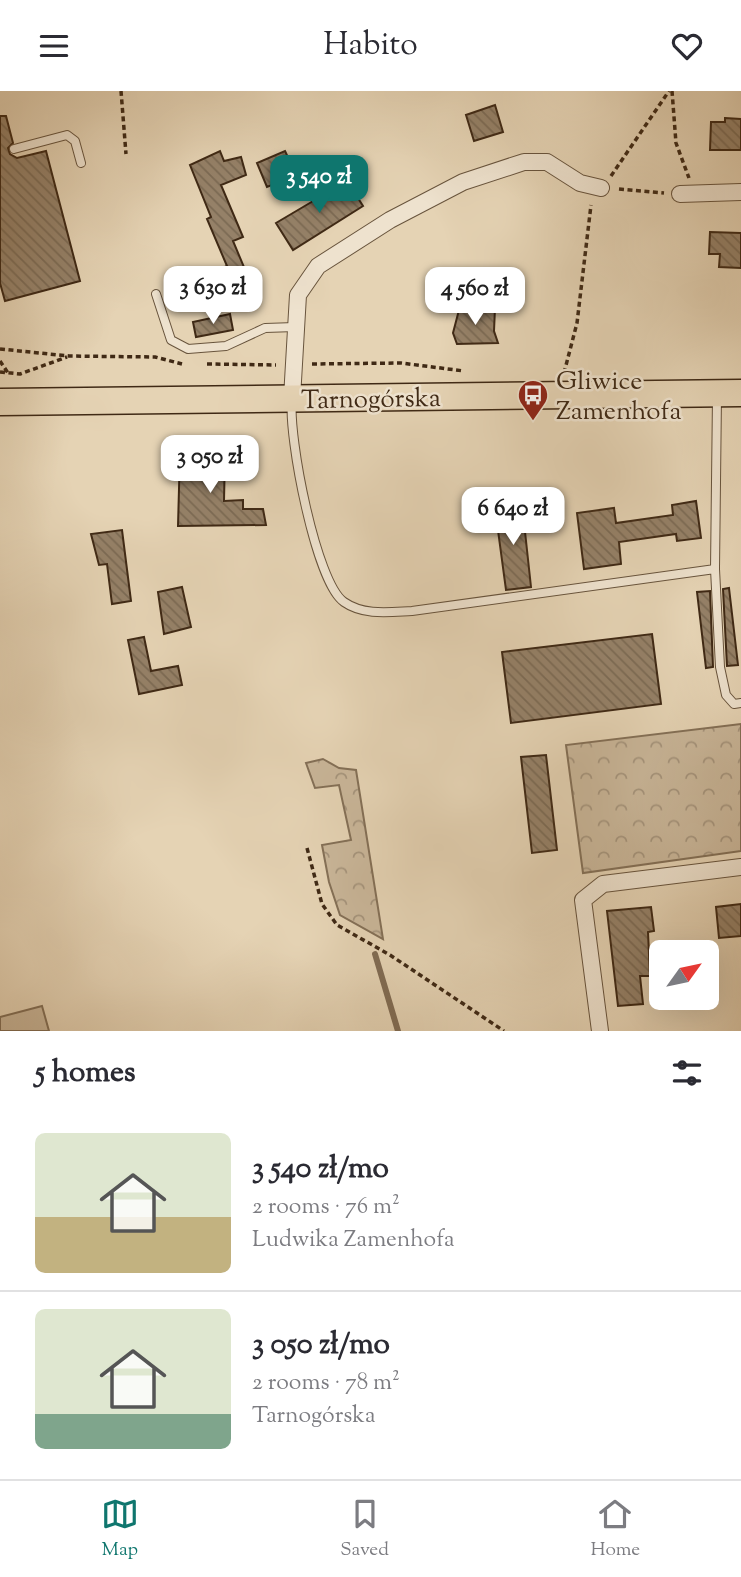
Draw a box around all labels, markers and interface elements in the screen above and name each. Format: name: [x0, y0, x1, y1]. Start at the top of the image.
text: Habito: [323, 23, 418, 69]
icon: menu: [35, 27, 73, 65]
icon: heart: [668, 27, 706, 65]
pin: 3 540 zł: [247, 155, 391, 215]
text: 3 540 zł: [286, 161, 352, 194]
pin: 3 630 zł: [141, 267, 285, 326]
pin: 4 560 zł: [403, 267, 547, 327]
text: 3 630 zł: [180, 272, 246, 305]
text: 4 560 zł: [441, 273, 509, 306]
place label: Gliwice Zamenhofa: [556, 364, 682, 431]
bus stop icon: Gliwice Zamenhofa: [516, 378, 550, 422]
street label: Tarnogórska: [301, 381, 441, 420]
pin: 3 050 zł: [138, 435, 282, 495]
text: 3 050 zł: [177, 441, 243, 474]
pin: 6 640 zł: [441, 487, 585, 547]
text: 6 640 zł: [478, 493, 548, 526]
north arrow: [649, 940, 719, 1010]
map controls: [649, 940, 719, 1010]
text: 5 homes: [35, 1052, 136, 1095]
icon: filters: [668, 1054, 706, 1092]
text: 3 540 zł/mo: [252, 1148, 389, 1191]
icon: home: [91, 1161, 175, 1245]
text: 2 rooms · 76 m²: [252, 1191, 400, 1224]
text: Ludwika Zamenhofa: [252, 1224, 455, 1257]
text: 3 050 zł/mo: [252, 1324, 390, 1367]
icon: home: [91, 1337, 175, 1421]
text: 2 rooms · 78 m²: [252, 1367, 400, 1400]
text: Tarnogórska: [252, 1400, 376, 1433]
tab: Map: [101, 1495, 139, 1564]
tab: Saved: [340, 1495, 389, 1564]
tab: Home: [590, 1495, 640, 1564]

